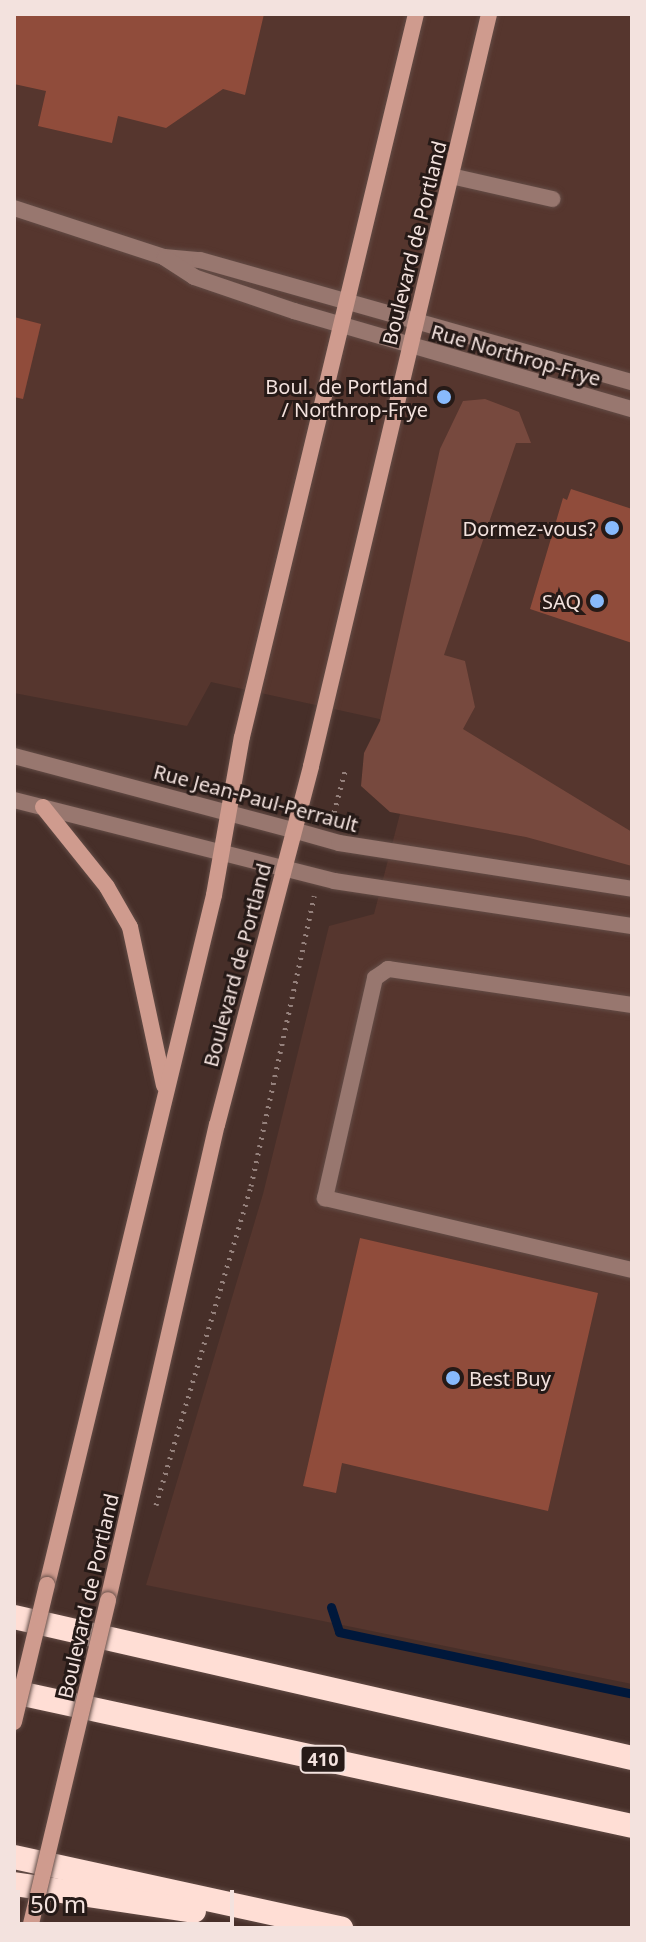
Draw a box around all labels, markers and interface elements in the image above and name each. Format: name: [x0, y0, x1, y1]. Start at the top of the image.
street label: Boulevard de Portland: [377, 138, 451, 348]
street label: Rue Northrop-Frye: [428, 319, 604, 391]
place label: Boul. de Portland / Northrop-Frye: [265, 374, 428, 421]
marker: Boul. de Portland / Northrop-Frye: [435, 388, 453, 406]
place label: Dormez-vous?: [463, 516, 596, 540]
marker: Dormez-vous?: [603, 519, 621, 537]
place label: SAQ: [542, 589, 581, 613]
marker: SAQ: [588, 592, 606, 610]
street label: Rue Jean-Paul-Perrault: [151, 759, 361, 837]
street label: Boulevard de Portland: [198, 861, 276, 1069]
place label: Best Buy: [469, 1366, 551, 1390]
marker: Best Buy: [444, 1369, 462, 1387]
street label: Boulevard de Portland: [53, 1491, 123, 1701]
road number: 410: [299, 1745, 347, 1773]
scale bar: [20, 1874, 238, 1924]
text: 50 m: [30, 1887, 86, 1920]

